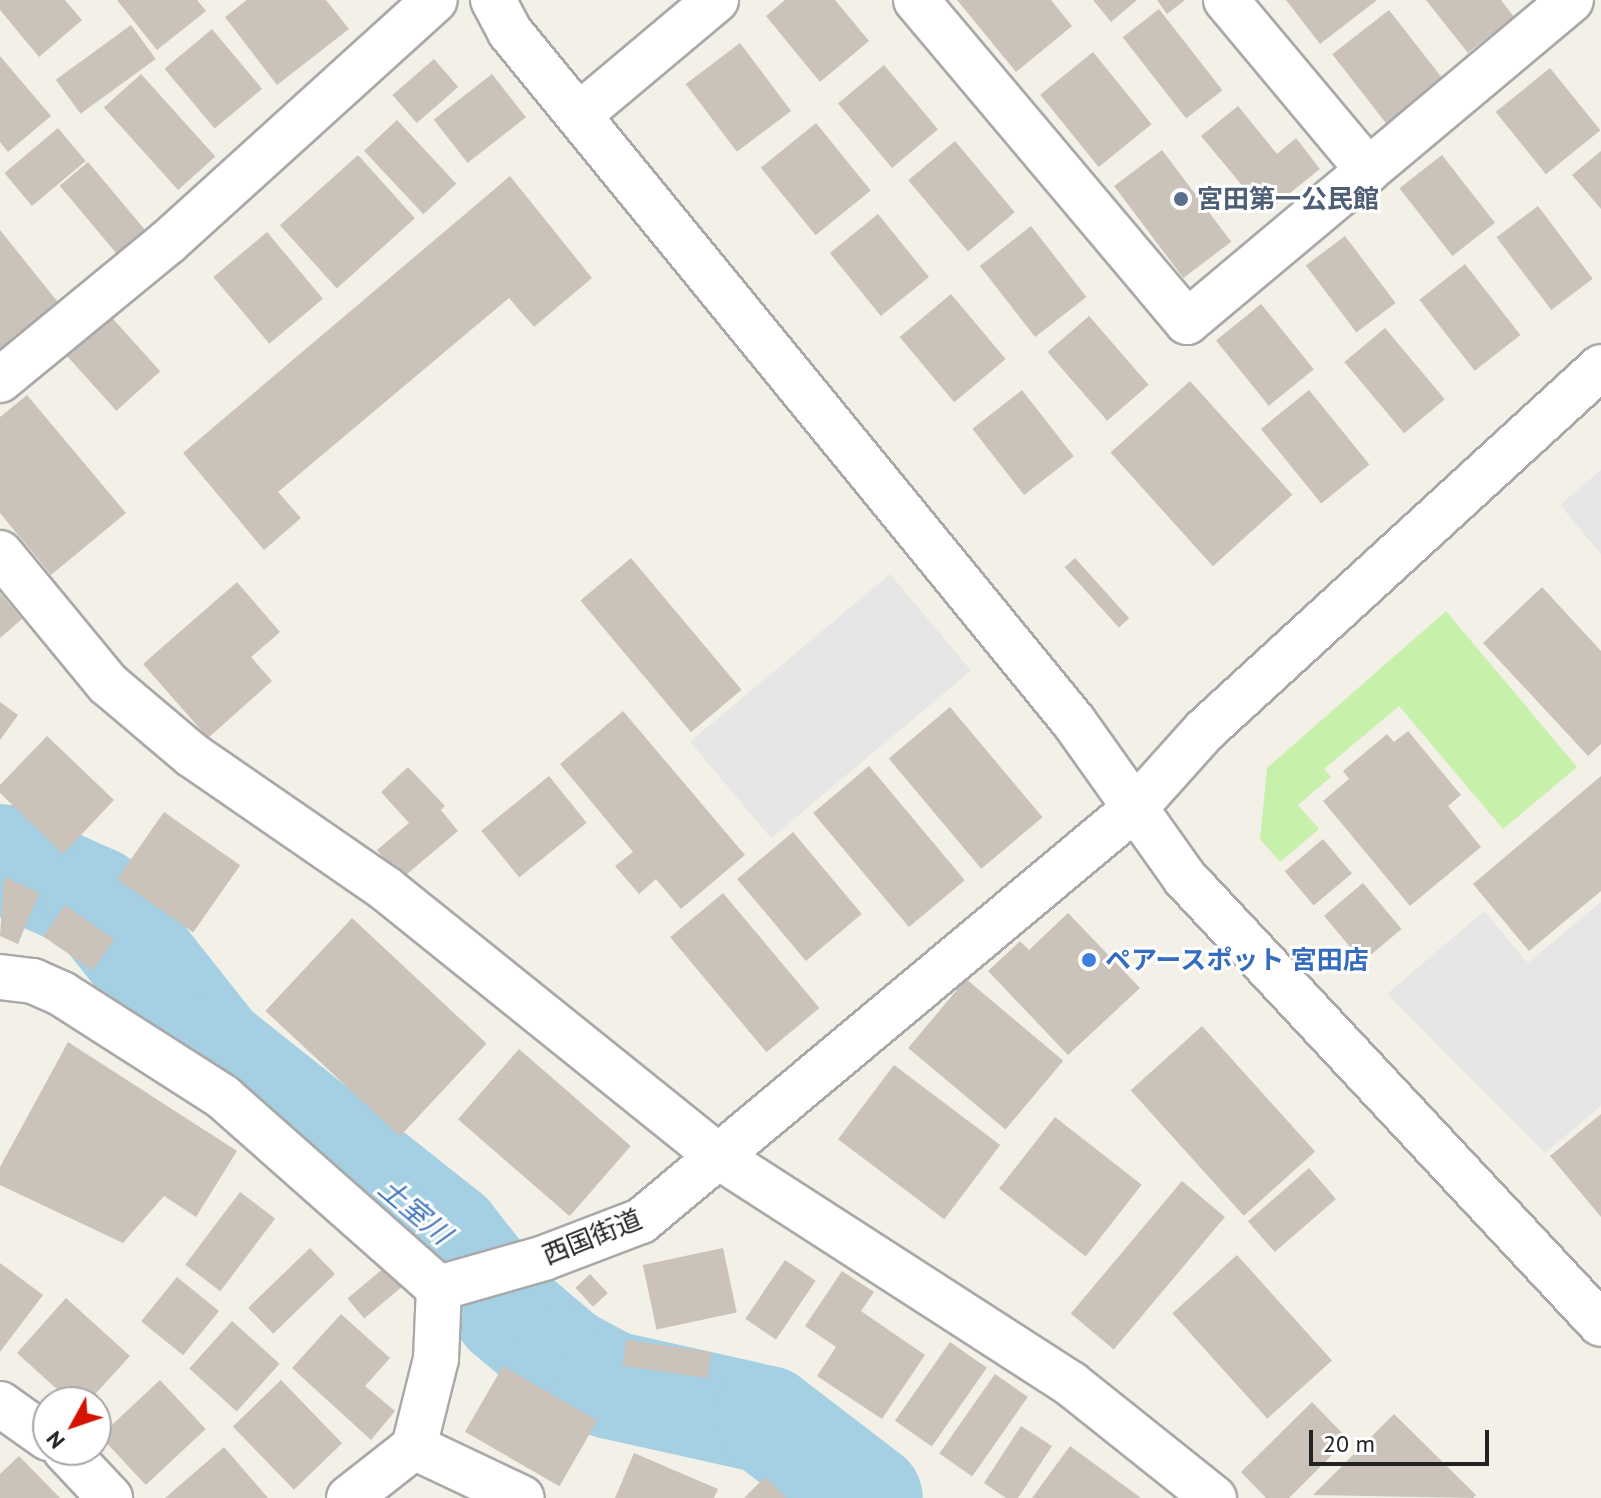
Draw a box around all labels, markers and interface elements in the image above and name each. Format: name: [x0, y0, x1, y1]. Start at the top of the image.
place label: 宮田第一公民館: [1197, 183, 1379, 215]
marker: 宮田第一公民館: [1172, 190, 1190, 208]
place label: ペアースポット 宮田店: [1105, 944, 1370, 976]
marker: ペアースポット 宮田店: [1080, 951, 1098, 969]
water label: 土室川: [372, 1171, 458, 1251]
street label: 西国街道: [538, 1203, 646, 1271]
north arrow: [32, 1386, 112, 1466]
scale bar: [1313, 1414, 1493, 1464]
text: N: [40, 1426, 71, 1455]
text: 20 m: [1323, 1428, 1375, 1459]

